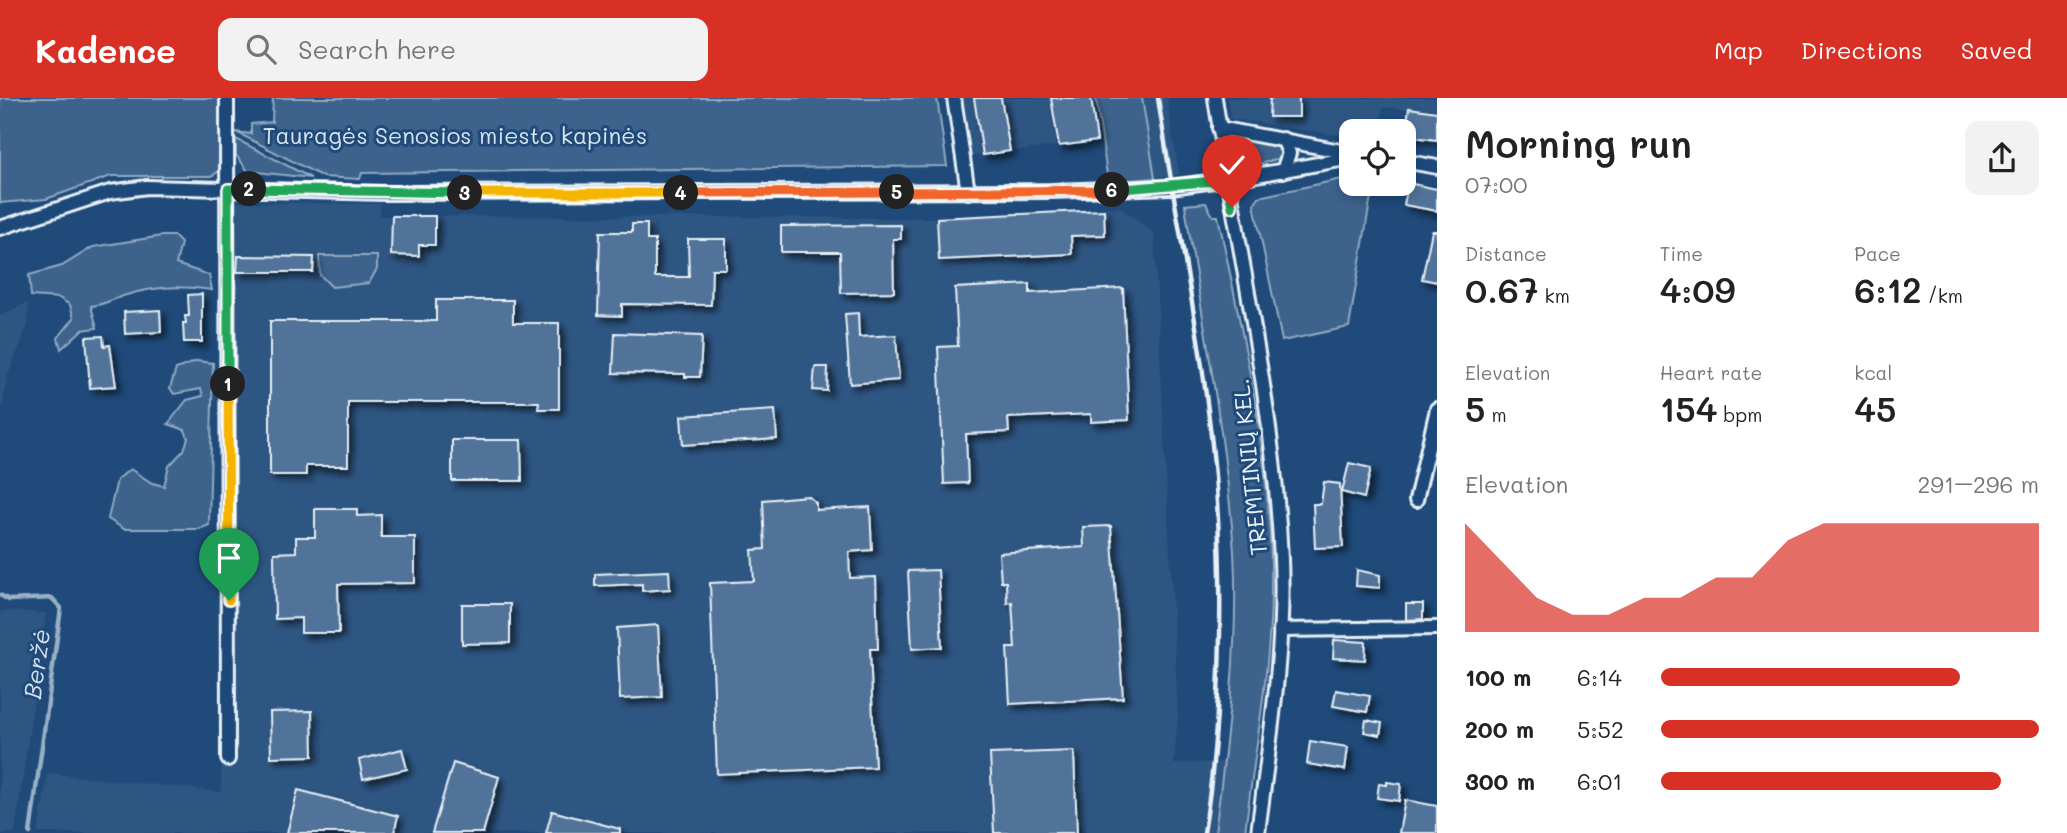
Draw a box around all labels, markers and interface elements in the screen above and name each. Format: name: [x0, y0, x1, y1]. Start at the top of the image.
search box: [218, 18, 708, 81]
text: Kadence: [35, 28, 176, 71]
icon: search: [242, 30, 280, 68]
text: Search here: [298, 32, 456, 66]
text: Map: [1714, 34, 1763, 65]
text: Directions: [1801, 34, 1923, 65]
text: Saved: [1961, 34, 2032, 65]
text: Morning run: [1465, 118, 1692, 168]
map controls: [1339, 119, 1416, 196]
button: locate: [1339, 119, 1416, 196]
park label: Tauragės Senosios miesto kapinės: [263, 120, 647, 150]
button: share: [1965, 121, 2039, 195]
pin: [1202, 135, 1262, 207]
icon: check: [1213, 146, 1251, 184]
text: 07:00: [1465, 169, 1528, 199]
pin: 2: [232, 172, 266, 206]
pin: 6: [1094, 172, 1130, 208]
pin: 5: [880, 174, 914, 210]
text: 2: [243, 176, 254, 201]
pin: 3: [448, 176, 482, 210]
pin: 4: [664, 176, 698, 210]
text: 6: [1106, 177, 1117, 202]
text: 5: [891, 179, 902, 204]
text: 3: [459, 180, 470, 205]
text: 4: [674, 180, 687, 205]
text: Distance: [1465, 241, 1547, 266]
text: Time: [1660, 241, 1703, 266]
text: Pace: [1854, 241, 1901, 266]
text: 0.67: [1465, 266, 1539, 312]
text: 4:09: [1660, 266, 1735, 312]
text: 6:12: [1854, 266, 1922, 312]
text: km: [1539, 283, 1570, 308]
text: /km: [1922, 283, 1963, 308]
text: Elevation: [1465, 360, 1550, 385]
text: Heart rate: [1660, 360, 1762, 385]
text: kcal: [1854, 360, 1892, 385]
pin: 1: [210, 366, 246, 402]
text: 1: [223, 371, 232, 396]
street label: TREMTINIŲ KEL.: [1225, 377, 1273, 557]
text: 5: [1465, 385, 1485, 431]
text: 154: [1660, 385, 1717, 431]
text: 45: [1854, 385, 1896, 431]
text: m: [1485, 402, 1507, 427]
text: bpm: [1717, 402, 1762, 427]
text: Elevation: [1465, 469, 1568, 499]
text: 291–296 m: [1917, 469, 2039, 499]
pin: [199, 528, 259, 600]
icon: arrive: [210, 539, 248, 577]
water label: Beržė: [16, 627, 56, 701]
text: 100 m: [1465, 662, 1531, 692]
text: 6:14: [1577, 662, 1622, 692]
text: 200 m: [1465, 714, 1534, 744]
text: 5:52: [1577, 714, 1624, 744]
text: 300 m: [1465, 766, 1535, 796]
text: 6:01: [1577, 766, 1623, 796]

